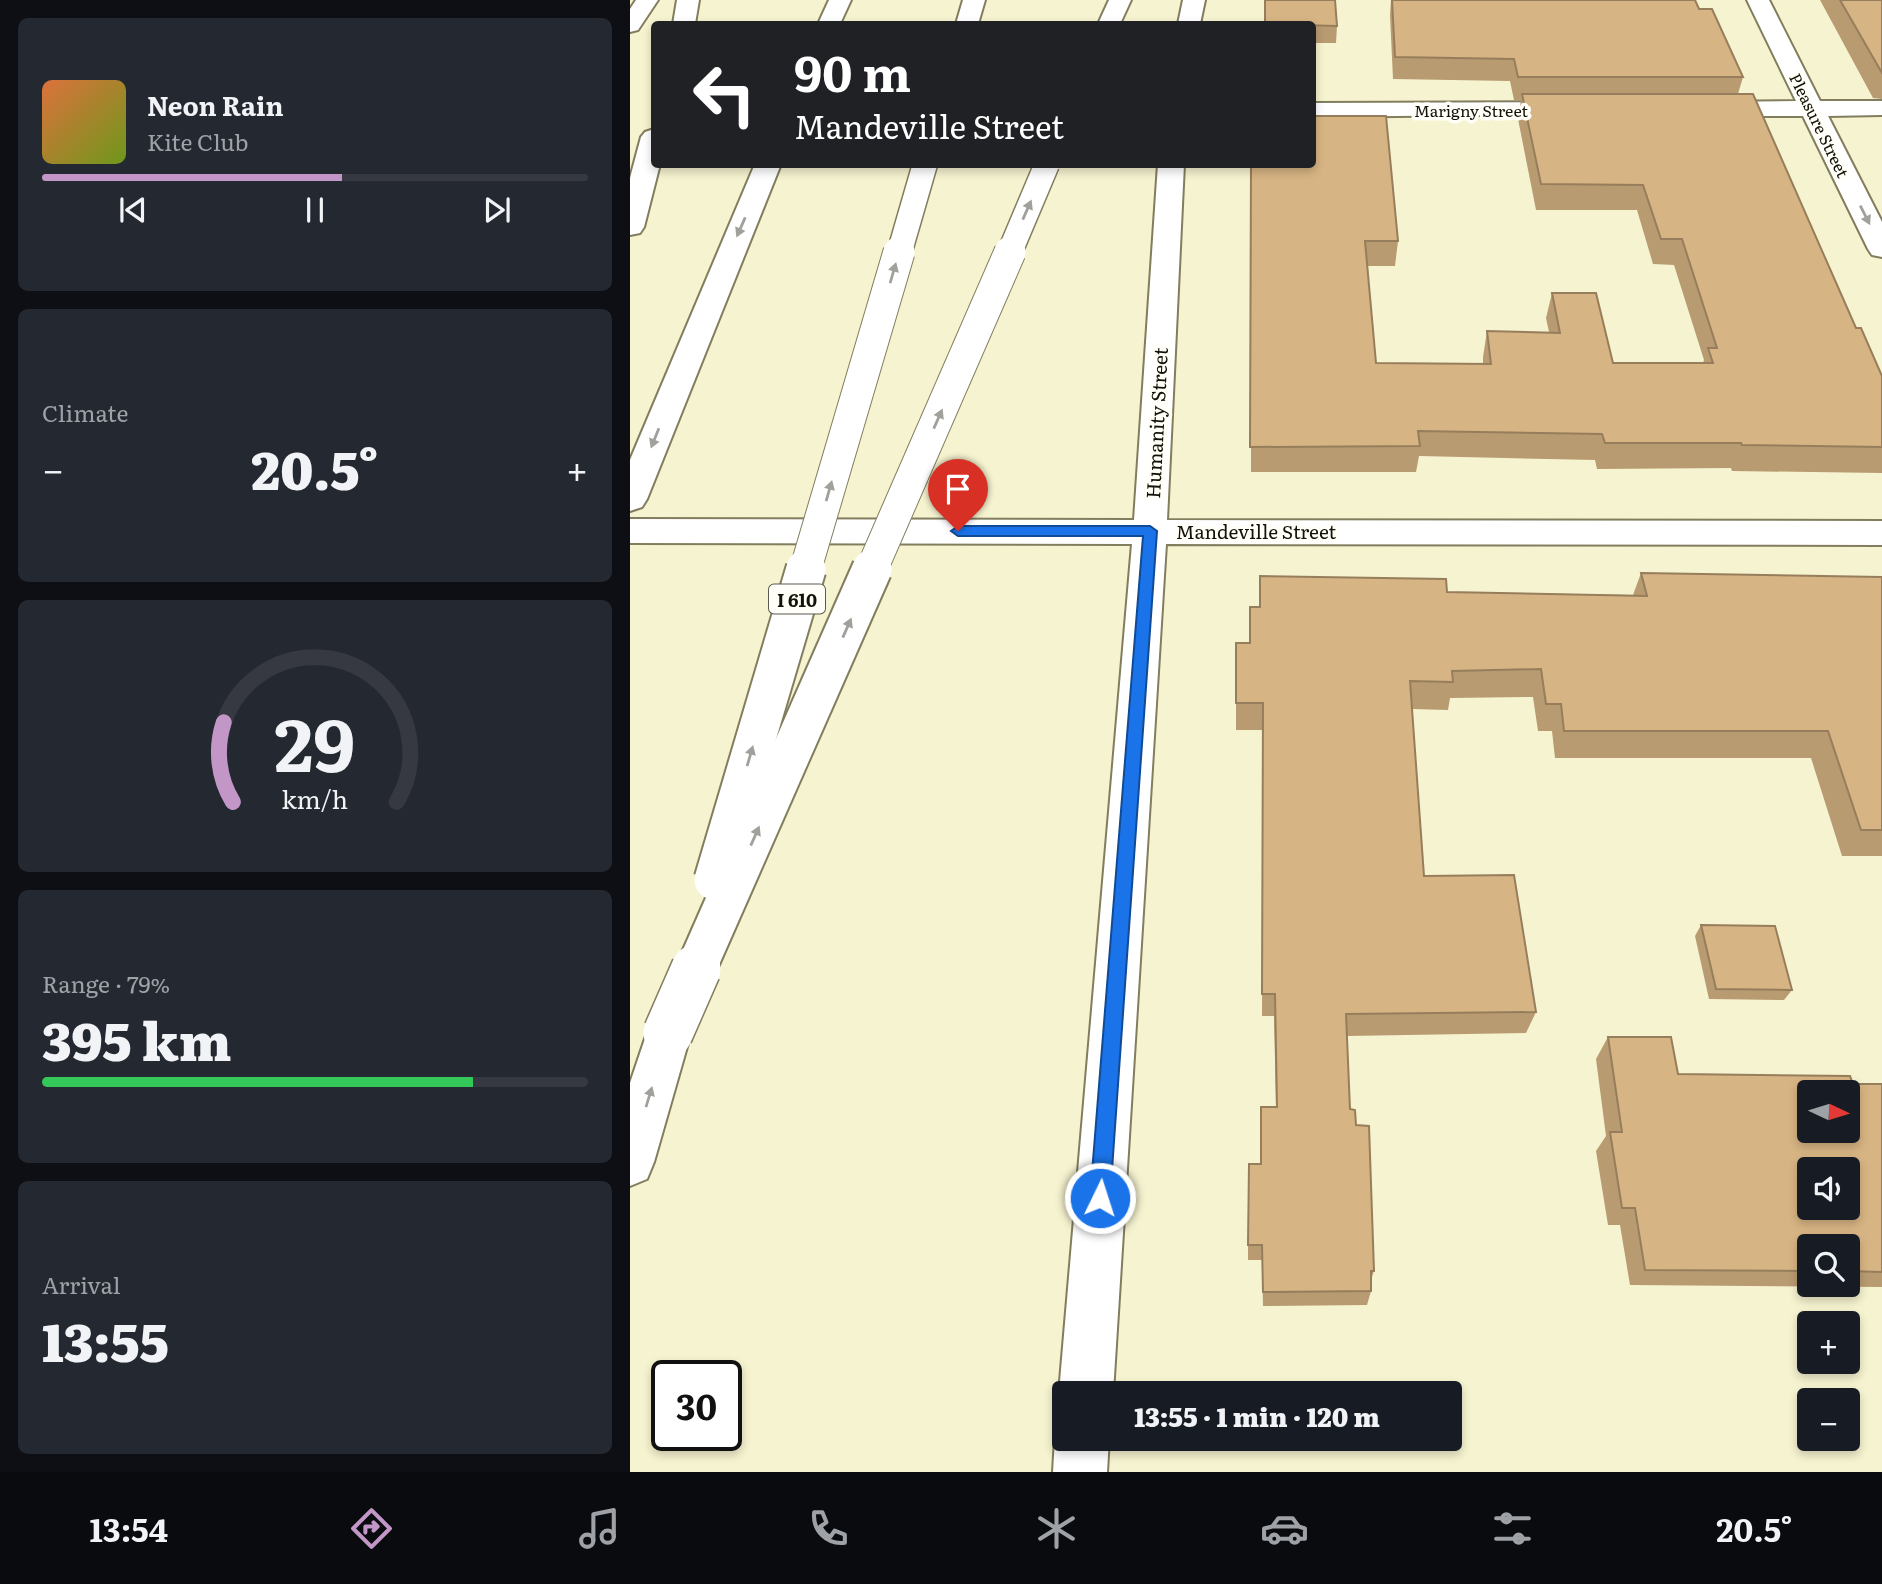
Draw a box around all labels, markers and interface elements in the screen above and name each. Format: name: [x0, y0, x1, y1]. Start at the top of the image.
text: 90 m: [794, 34, 911, 107]
icon: left: [679, 49, 770, 140]
street label: Pleasure Street: [1784, 69, 1856, 182]
text: Neon Rain: [147, 85, 284, 124]
street label: Marigny Street: [1414, 98, 1528, 122]
text: Mandeville Street: [794, 101, 1064, 149]
text: Kite Club: [147, 124, 248, 158]
icon: previous: [114, 191, 152, 229]
icon: pause: [296, 191, 334, 229]
icon: next: [478, 191, 516, 229]
one-way arrow: [1021, 200, 1033, 220]
one-way arrow: [1859, 205, 1870, 225]
one-way arrow: [735, 217, 747, 237]
one-way arrow: [889, 262, 899, 283]
street label: Humanity Street: [1138, 346, 1174, 499]
text: Climate: [42, 395, 128, 429]
one-way arrow: [933, 409, 944, 430]
one-way arrow: [649, 427, 660, 448]
text: 20.5°: [251, 429, 379, 506]
text: −: [42, 439, 64, 496]
text: +: [566, 439, 588, 496]
pin: [928, 459, 988, 531]
icon: arrive: [939, 470, 977, 508]
one-way arrow: [824, 480, 834, 501]
street label: Mandeville Street: [1176, 517, 1336, 545]
road number: I 610: [769, 584, 825, 614]
one-way arrow: [842, 617, 853, 638]
text: 29: [274, 686, 356, 794]
one-way arrow: [746, 745, 756, 766]
text: km/h: [282, 780, 348, 817]
one-way arrow: [749, 826, 761, 846]
text: Range · 79%: [42, 966, 170, 1000]
text: 395 km: [42, 1000, 232, 1077]
north arrow: [1797, 1080, 1860, 1143]
map controls: [1797, 1080, 1860, 1451]
one-way arrow: [645, 1087, 655, 1108]
button: sound: [1797, 1157, 1860, 1220]
position arrow: [1063, 1161, 1137, 1235]
button: search: [1797, 1234, 1860, 1297]
text: Arrival: [42, 1267, 121, 1301]
text: 13:55: [42, 1301, 169, 1378]
button: +: [1797, 1311, 1860, 1374]
speed limit sign: 30: [651, 1360, 742, 1451]
button: −: [1797, 1388, 1860, 1451]
text: 13:55 · 1 min · 120 m: [1134, 1396, 1380, 1435]
text: 13:54: [90, 1504, 168, 1552]
icon: directions: [347, 1504, 396, 1553]
icon: music: [575, 1504, 624, 1553]
icon: phone: [804, 1504, 853, 1553]
icon: climate: [1032, 1504, 1081, 1553]
icon: car: [1260, 1504, 1309, 1553]
icon: filters: [1488, 1504, 1537, 1553]
text: 20.5°: [1716, 1504, 1792, 1552]

